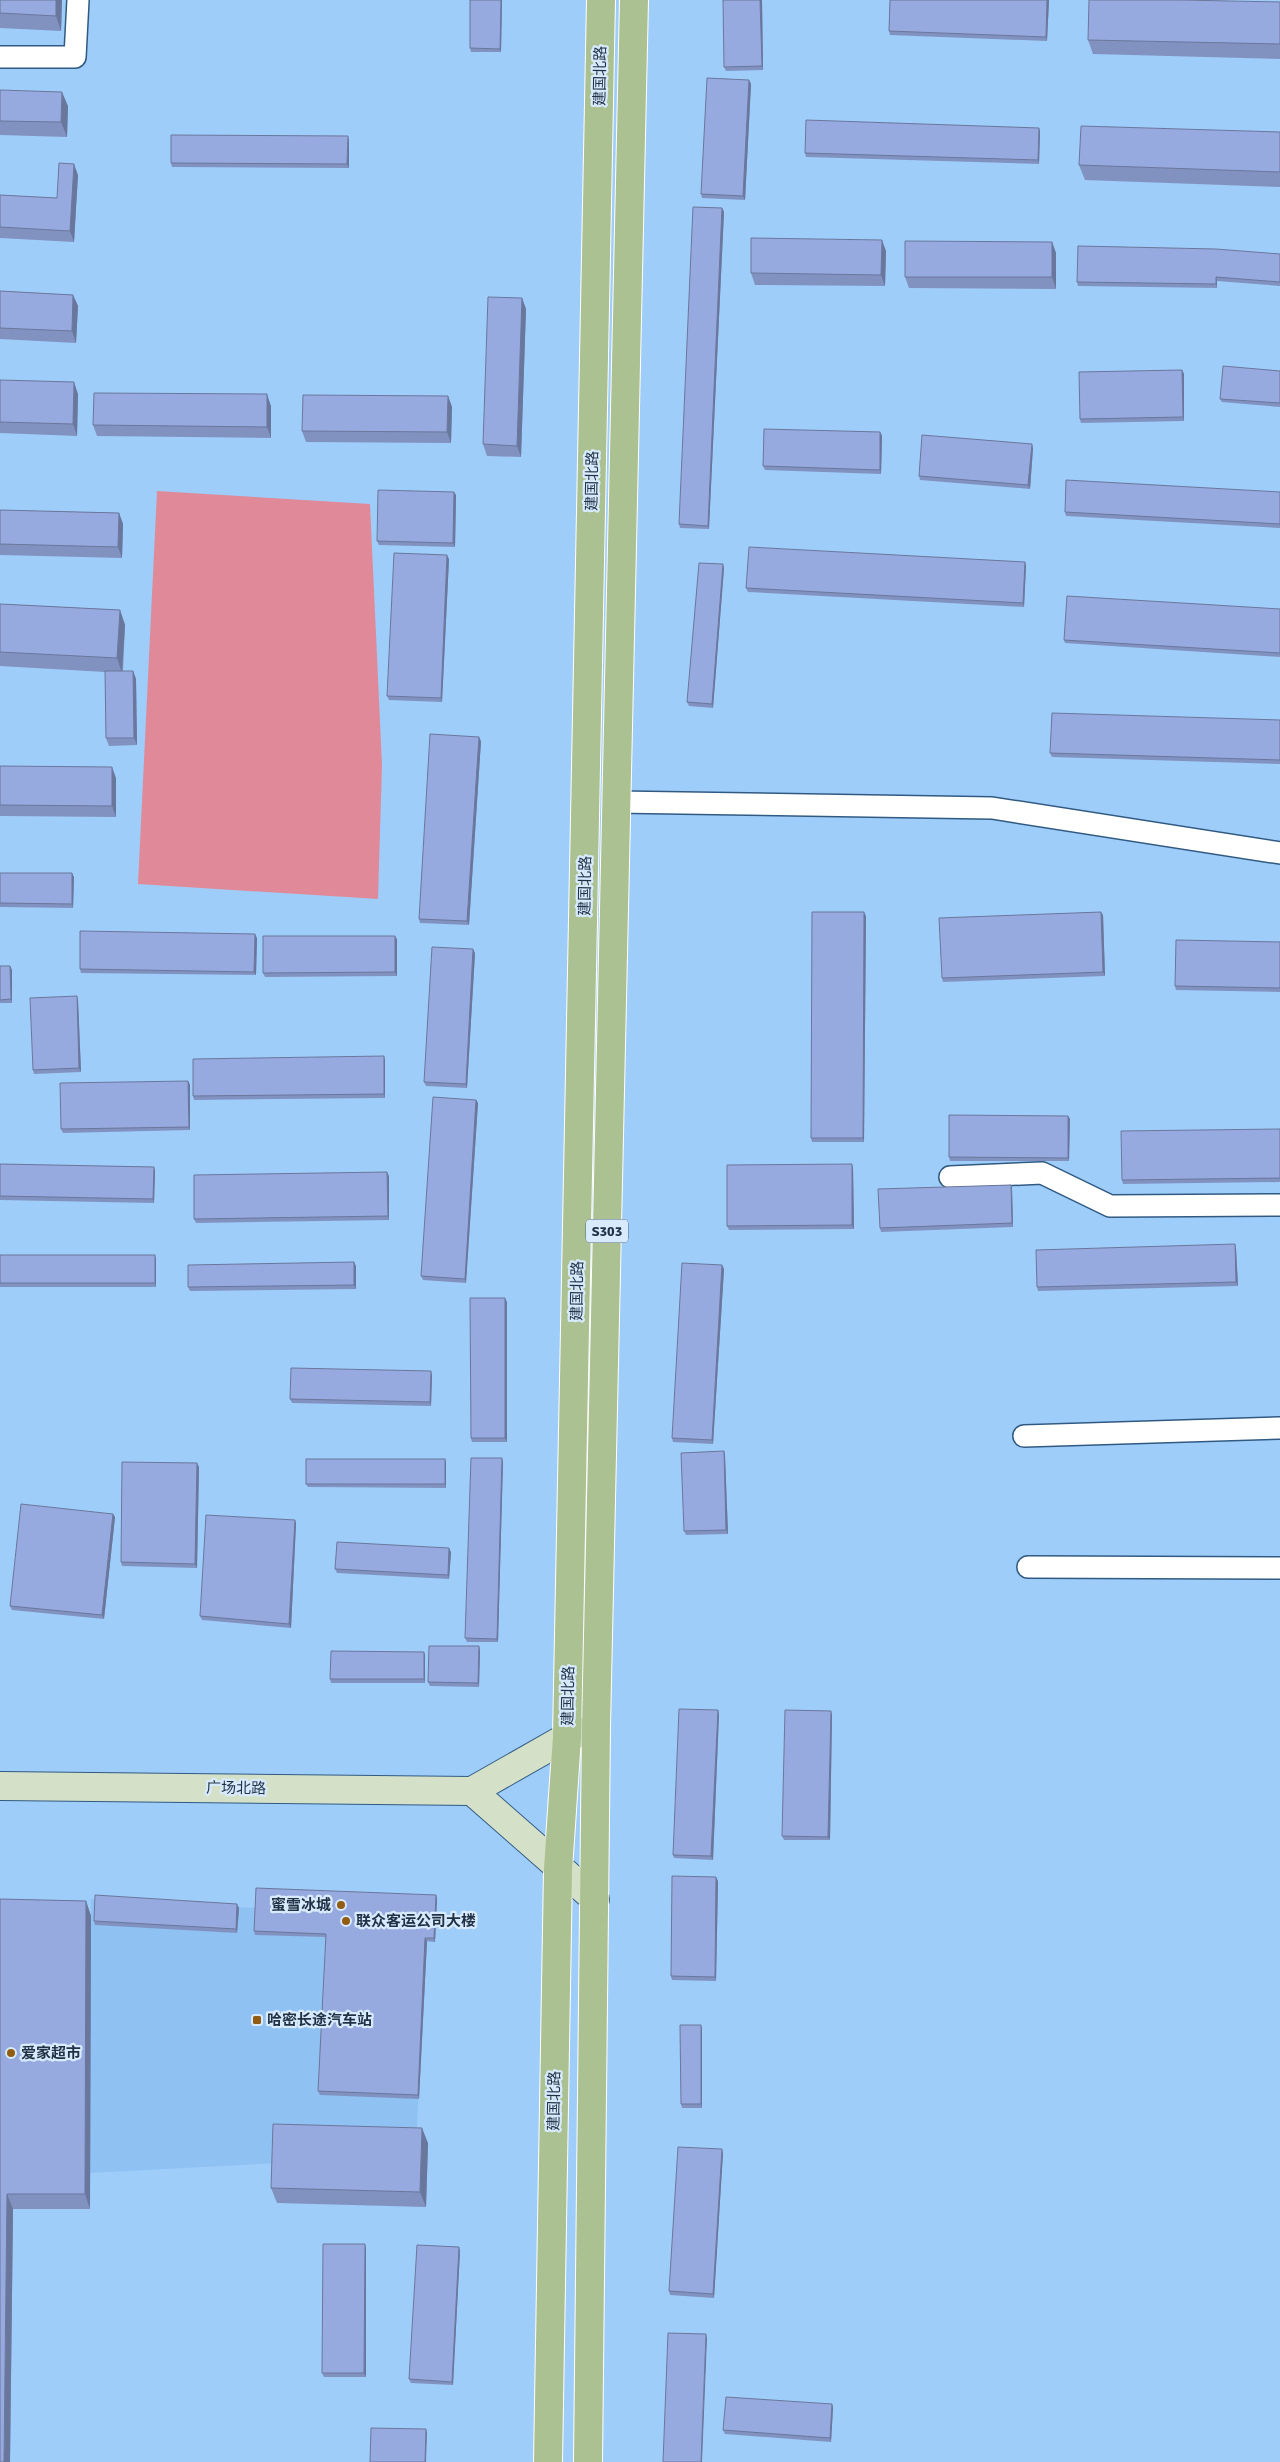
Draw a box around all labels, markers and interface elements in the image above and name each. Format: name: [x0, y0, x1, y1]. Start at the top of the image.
street label: 建国北路: [590, 46, 610, 106]
street label: 建国北路: [582, 451, 602, 511]
street label: 建国北路: [575, 856, 595, 916]
road number: S303: [586, 1220, 628, 1242]
street label: 建国北路: [567, 1261, 587, 1321]
street label: 建国北路: [558, 1666, 578, 1726]
street label: 广场北路: [206, 1778, 266, 1798]
place label: 蜜雪冰城: [271, 1896, 331, 1914]
marker: 蜜雪冰城: [335, 1899, 347, 1911]
place label: 联众客运公司大楼: [356, 1912, 476, 1930]
marker: 联众客运公司大楼: [340, 1915, 352, 1927]
place label: 哈密长途汽车站: [267, 2011, 372, 2029]
marker: 哈密长途汽车站: [251, 2014, 263, 2026]
place label: 爱家超市: [21, 2044, 81, 2062]
marker: 爱家超市: [5, 2047, 17, 2059]
street label: 建国北路: [544, 2071, 564, 2131]

